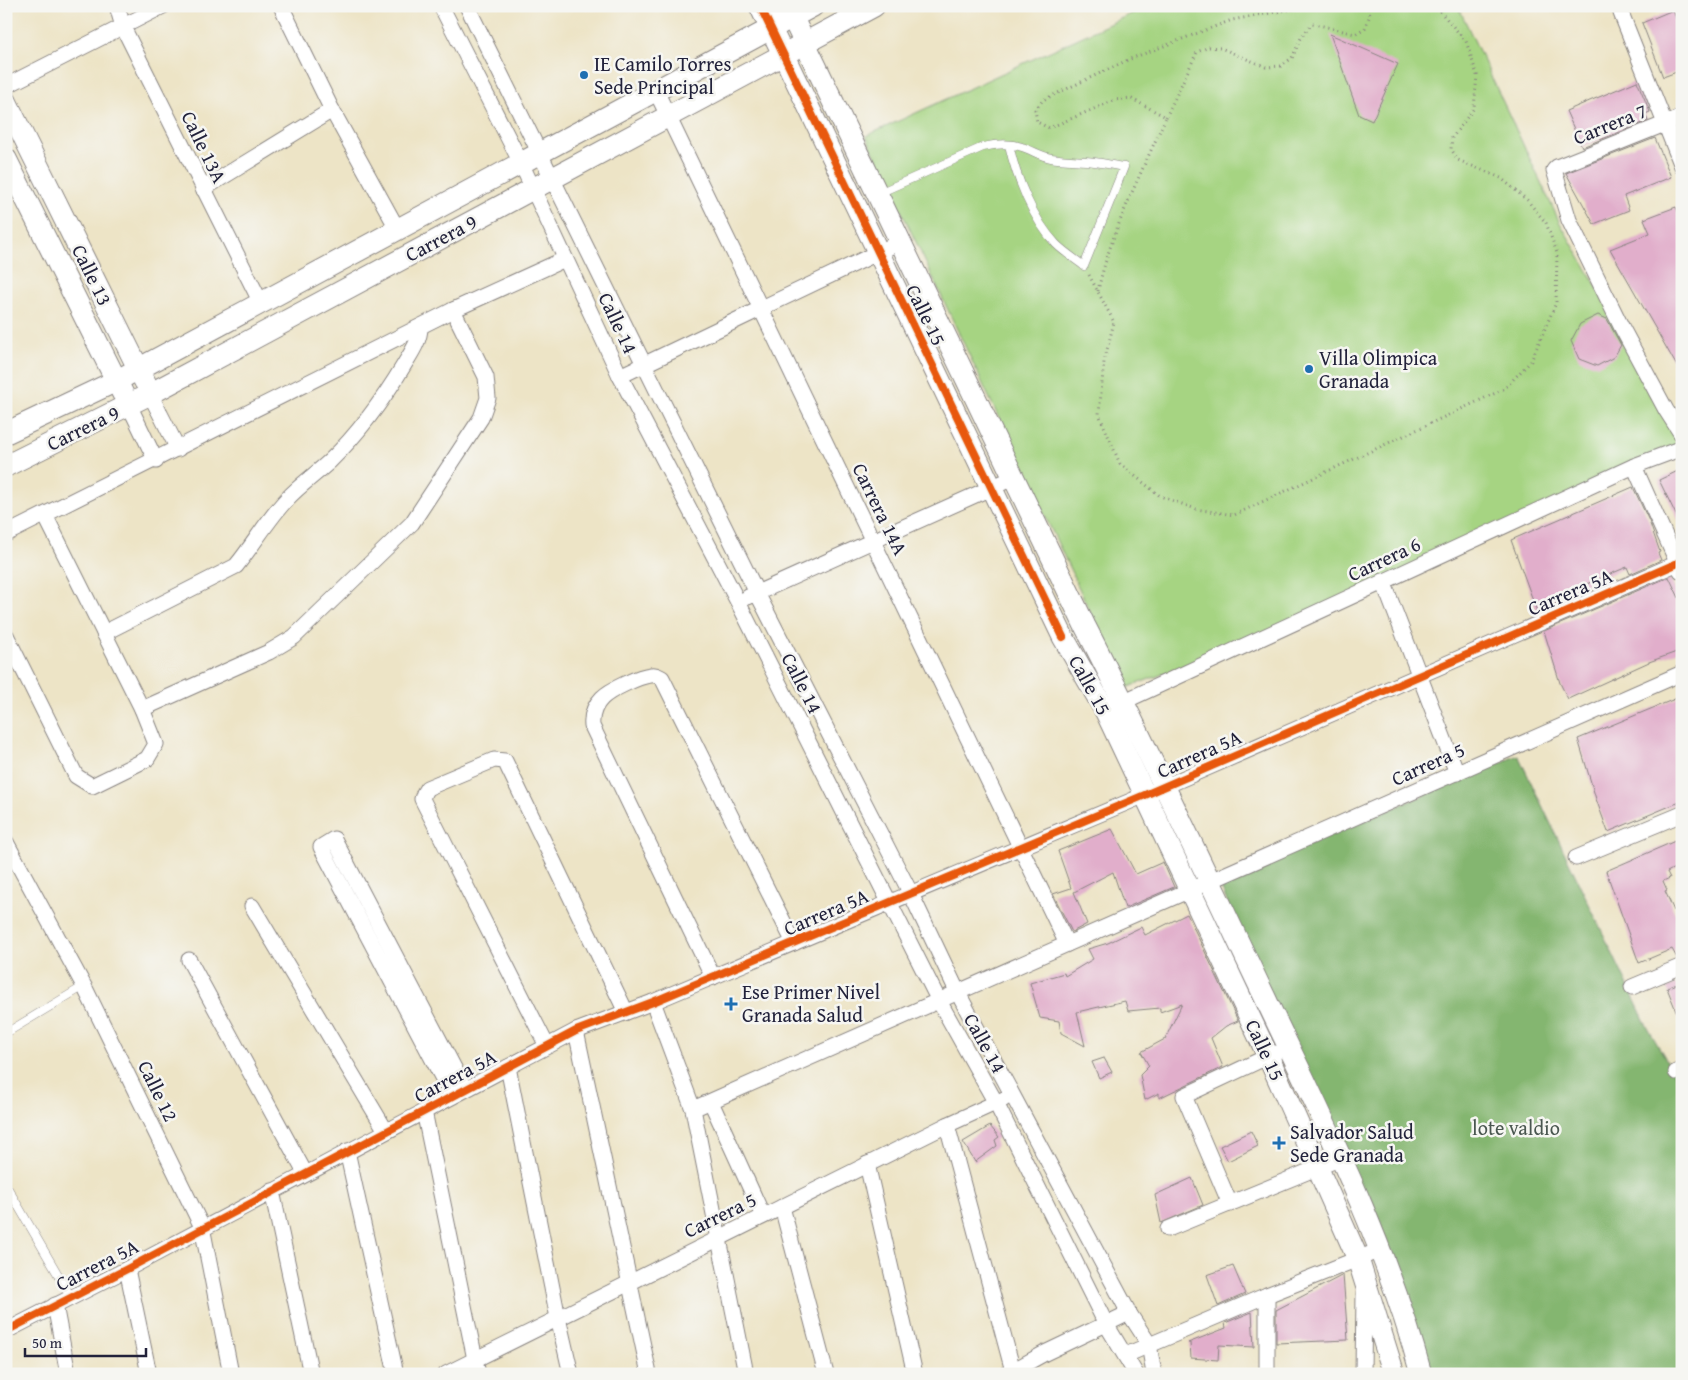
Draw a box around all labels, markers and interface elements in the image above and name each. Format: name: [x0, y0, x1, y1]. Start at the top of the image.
place label: IE Camilo Torres Sede Principal: [594, 49, 731, 101]
marker: IE Camilo Torres Sede Principal: [578, 69, 590, 81]
street label: Carrera 7: [1568, 96, 1651, 151]
street label: Calle 13A: [175, 106, 234, 188]
street label: Carrera 9: [400, 207, 482, 269]
street label: Calle 13: [65, 239, 120, 310]
street label: Calle 15: [899, 279, 954, 350]
street label: Calle 14: [592, 287, 645, 358]
place label: Villa Olimpica Granada: [1319, 343, 1438, 395]
marker: Villa Olimpica Granada: [1303, 363, 1315, 375]
street label: Carrera 9: [42, 398, 124, 458]
street label: Carrera 14A: [846, 458, 915, 560]
street label: Carrera 6: [1343, 529, 1425, 588]
street label: Carrera 5A: [1523, 561, 1617, 622]
street label: Calle 14: [775, 647, 830, 718]
street label: Calle 15: [1062, 649, 1119, 720]
street label: Carrera 5A: [1152, 722, 1246, 785]
street label: Carrera 5: [1387, 735, 1469, 793]
street label: Carrera 5A: [779, 881, 873, 942]
place label: Ese Primer Nivel Granada Salud: [742, 977, 880, 1029]
marker: Ese Primer Nivel Granada Salud: [724, 997, 738, 1011]
street label: Calle 14: [957, 1007, 1014, 1078]
street label: Calle 15: [1239, 1014, 1292, 1085]
street label: Carrera 5A: [408, 1042, 501, 1109]
street label: Calle 12: [131, 1055, 186, 1126]
park label: lote valdio: [1472, 1113, 1560, 1142]
place label: Salvador Salud Sede Granada: [1290, 1117, 1414, 1169]
marker: Salvador Salud Sede Granada: [1272, 1136, 1286, 1150]
street label: Carrera 5: [679, 1185, 761, 1245]
street label: Carrera 5A: [50, 1231, 143, 1298]
scale bar: [25, 1325, 146, 1357]
text: 50 m: [32, 1332, 63, 1353]

